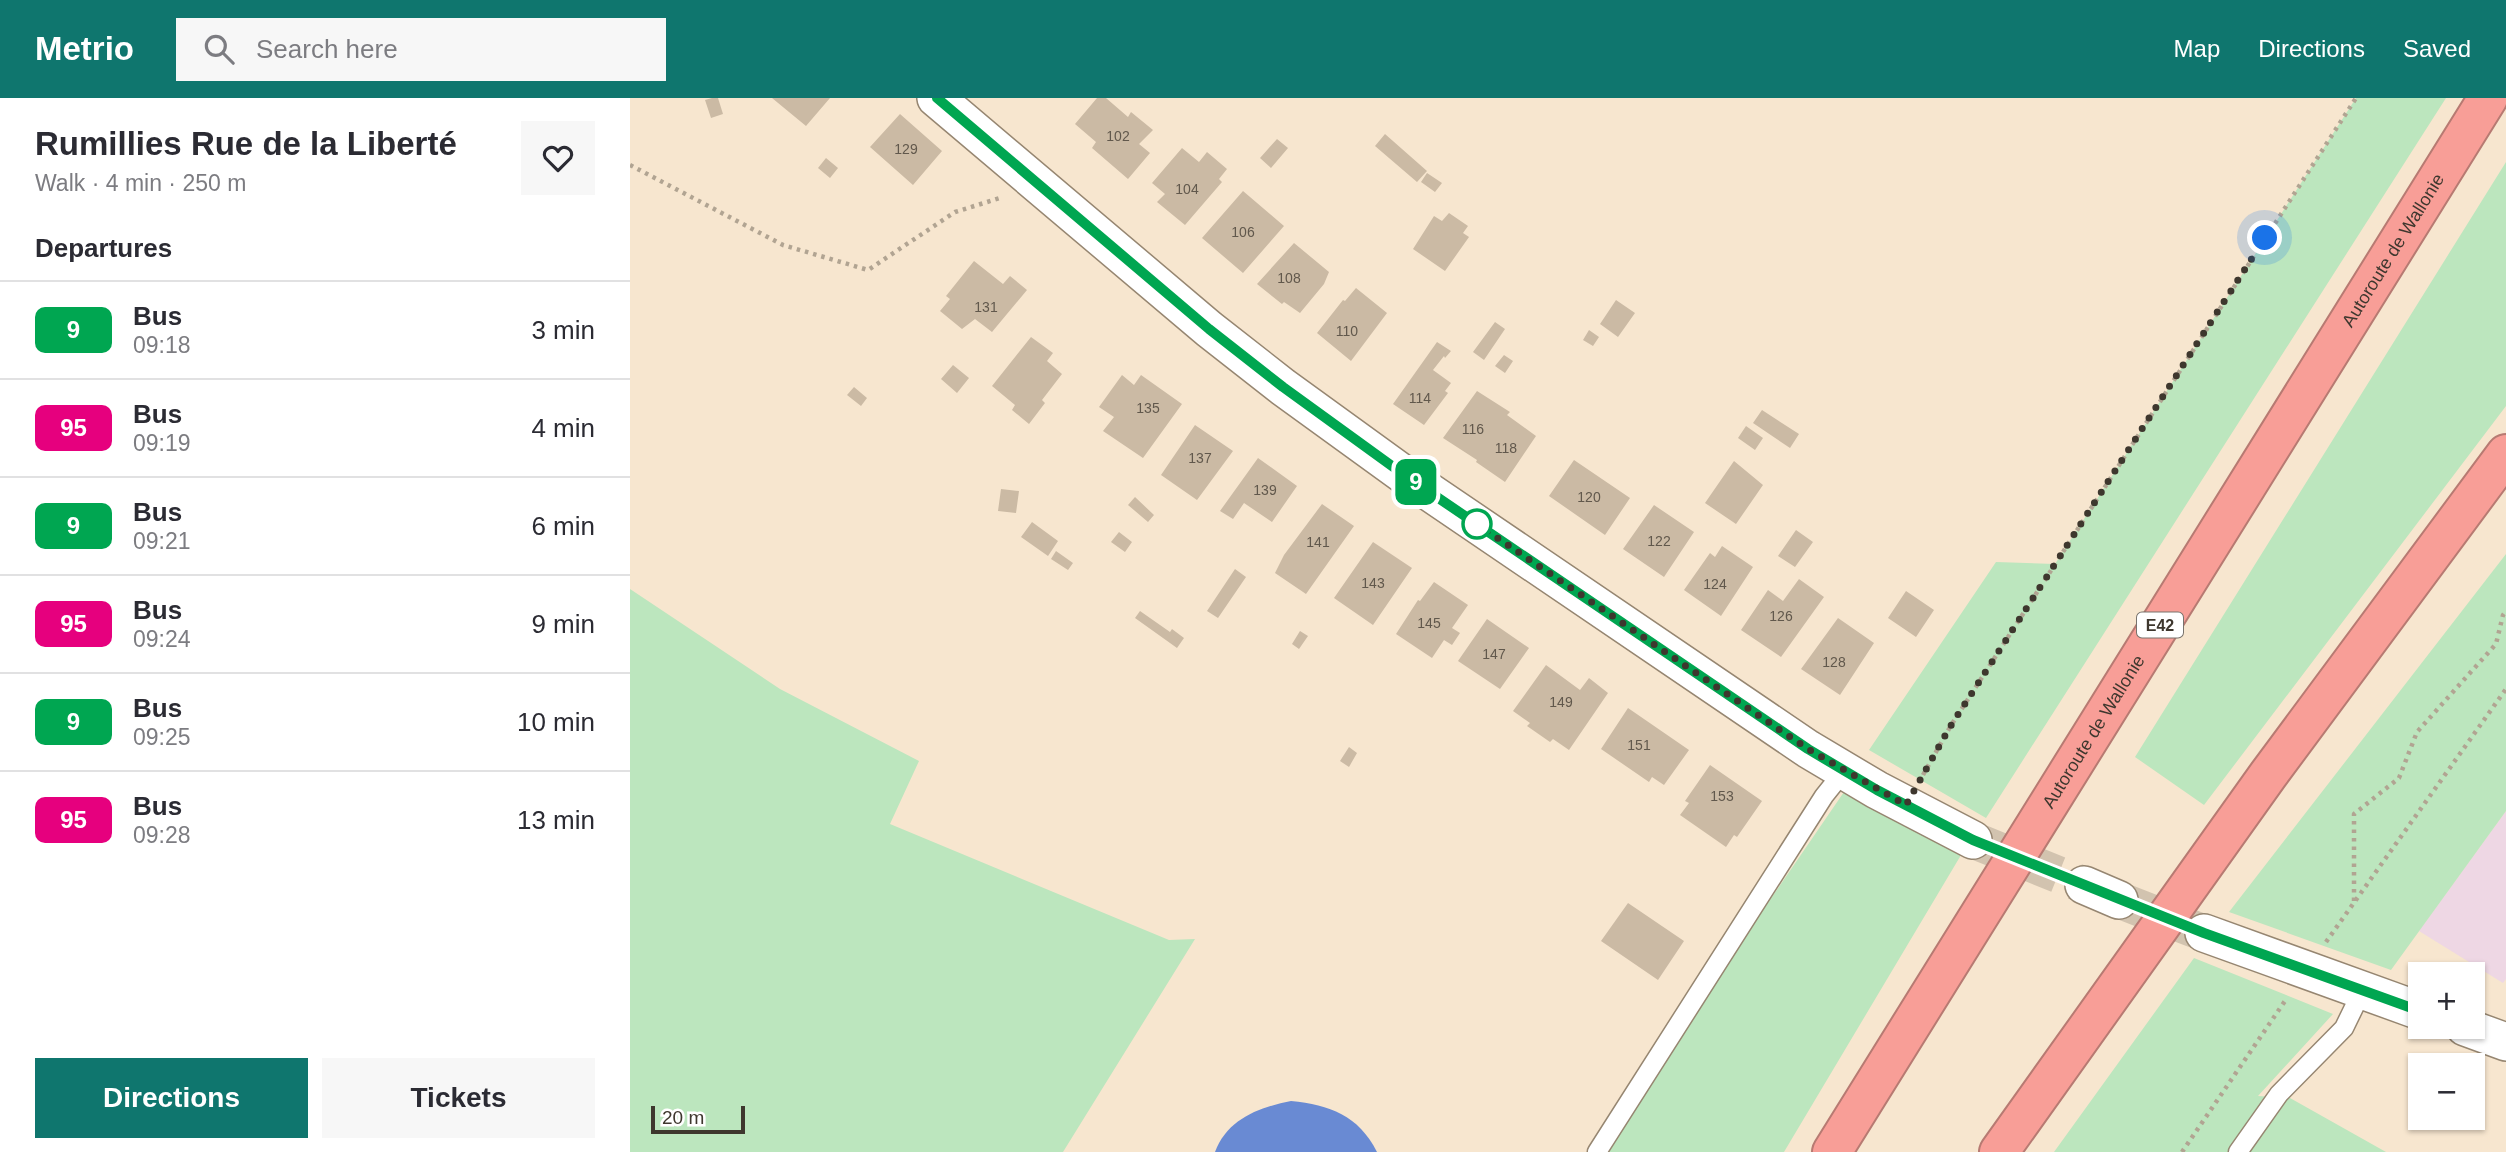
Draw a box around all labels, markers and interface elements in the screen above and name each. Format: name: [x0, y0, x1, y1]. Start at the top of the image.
search box: [176, 18, 666, 81]
text: Metrio: [35, 30, 134, 67]
icon: search: [200, 30, 238, 68]
text: Search here: [256, 34, 398, 64]
text: Map: [2174, 35, 2220, 62]
text: Directions: [2258, 35, 2365, 62]
text: Saved: [2403, 35, 2471, 62]
button: heart: [521, 121, 595, 195]
text: Rumillies Rue de la Liberté: [35, 125, 457, 162]
house number: 102: [1106, 128, 1130, 144]
house number: 129: [894, 141, 918, 157]
text: Walk · 4 min · 250 m: [35, 170, 246, 196]
street label: Autoroute de Wallonie: [2338, 170, 2448, 331]
house number: 104: [1175, 181, 1199, 197]
your location: [2247, 220, 2282, 255]
house number: 106: [1231, 224, 1255, 240]
text: Departures: [35, 233, 172, 263]
house number: 108: [1277, 270, 1301, 286]
house number: 131: [974, 299, 998, 315]
text: Bus: [133, 301, 182, 331]
text: 3 min: [531, 315, 595, 345]
text: 9: [67, 316, 80, 343]
house number: 110: [1336, 323, 1358, 339]
text: 09:18: [133, 332, 191, 358]
house number: 114: [1409, 390, 1431, 406]
text: Bus: [133, 399, 182, 429]
house number: 135: [1136, 400, 1160, 416]
text: 4 min: [531, 413, 595, 443]
text: 95: [60, 414, 87, 441]
house number: 116: [1462, 421, 1484, 437]
text: 09:19: [133, 430, 191, 456]
house number: 118: [1495, 440, 1517, 456]
house number: 137: [1188, 450, 1212, 466]
line badge: 9: [1393, 459, 1439, 505]
text: 9: [1409, 468, 1423, 495]
house number: 139: [1253, 482, 1277, 498]
house number: 120: [1577, 489, 1601, 505]
text: Bus: [133, 497, 182, 527]
unlabelled marker: [1462, 509, 1492, 539]
text: 6 min: [531, 511, 595, 541]
text: 9: [67, 512, 80, 539]
text: 09:21: [133, 528, 191, 554]
house number: 122: [1647, 533, 1671, 549]
house number: 141: [1306, 534, 1330, 550]
house number: 143: [1361, 575, 1385, 591]
house number: 124: [1703, 576, 1727, 592]
text: Bus: [133, 595, 182, 625]
house number: 126: [1769, 608, 1793, 624]
text: 9 min: [531, 609, 595, 639]
text: 95: [60, 610, 87, 637]
road number: E42: [2137, 612, 2183, 638]
house number: 145: [1417, 615, 1441, 631]
text: 09:24: [133, 626, 191, 652]
house number: 147: [1482, 646, 1506, 662]
street label: Autoroute de Wallonie: [2038, 652, 2149, 812]
house number: 128: [1822, 654, 1846, 670]
text: Bus: [133, 693, 182, 723]
house number: 149: [1549, 694, 1573, 710]
text: 10 min: [517, 707, 595, 737]
text: 9: [67, 708, 80, 735]
text: 09:25: [133, 724, 191, 750]
house number: 151: [1627, 737, 1651, 753]
house number: 153: [1710, 788, 1734, 804]
text: Bus: [133, 791, 182, 821]
text: 13 min: [517, 805, 595, 835]
text: 95: [60, 806, 87, 833]
text: 09:28: [133, 822, 191, 848]
map controls: [2408, 962, 2485, 1130]
button: +: [2408, 962, 2485, 1039]
button: −: [2408, 1053, 2485, 1130]
button: Directions: [35, 1058, 308, 1138]
button: Tickets: [322, 1058, 595, 1138]
scale bar: [651, 1103, 746, 1135]
text: 20 m: [662, 1107, 704, 1128]

